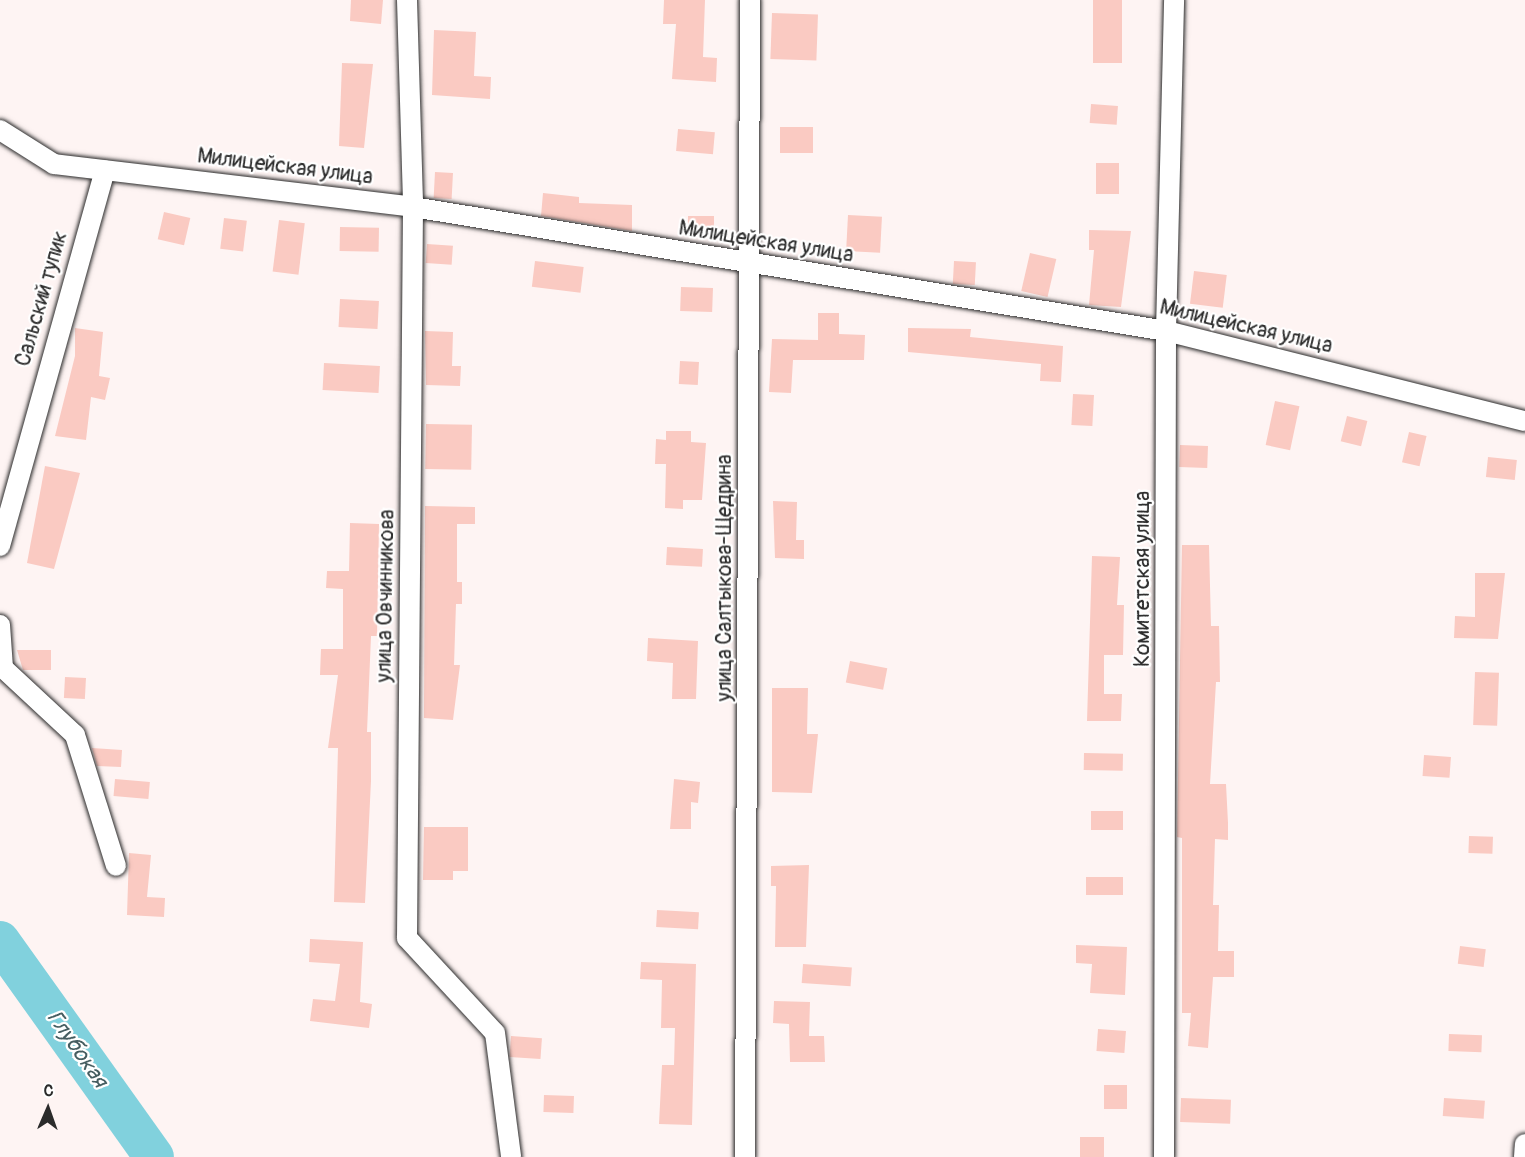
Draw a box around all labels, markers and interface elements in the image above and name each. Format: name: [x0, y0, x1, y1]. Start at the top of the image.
street label: Милицейская улица: [196, 144, 374, 190]
street label: Милицейская улица: [677, 216, 855, 268]
street label: Сальский тупик: [11, 229, 73, 369]
street label: Милицейская улица: [1157, 295, 1335, 359]
street label: улица Салтыкова-Щедрина: [712, 455, 738, 701]
street label: Комитетская улица: [1130, 491, 1156, 667]
street label: улица Овчинникова: [372, 509, 400, 683]
water label: Глубокая: [41, 1005, 113, 1093]
north arrow: [18, 1079, 78, 1139]
text: С: [43, 1081, 54, 1101]

